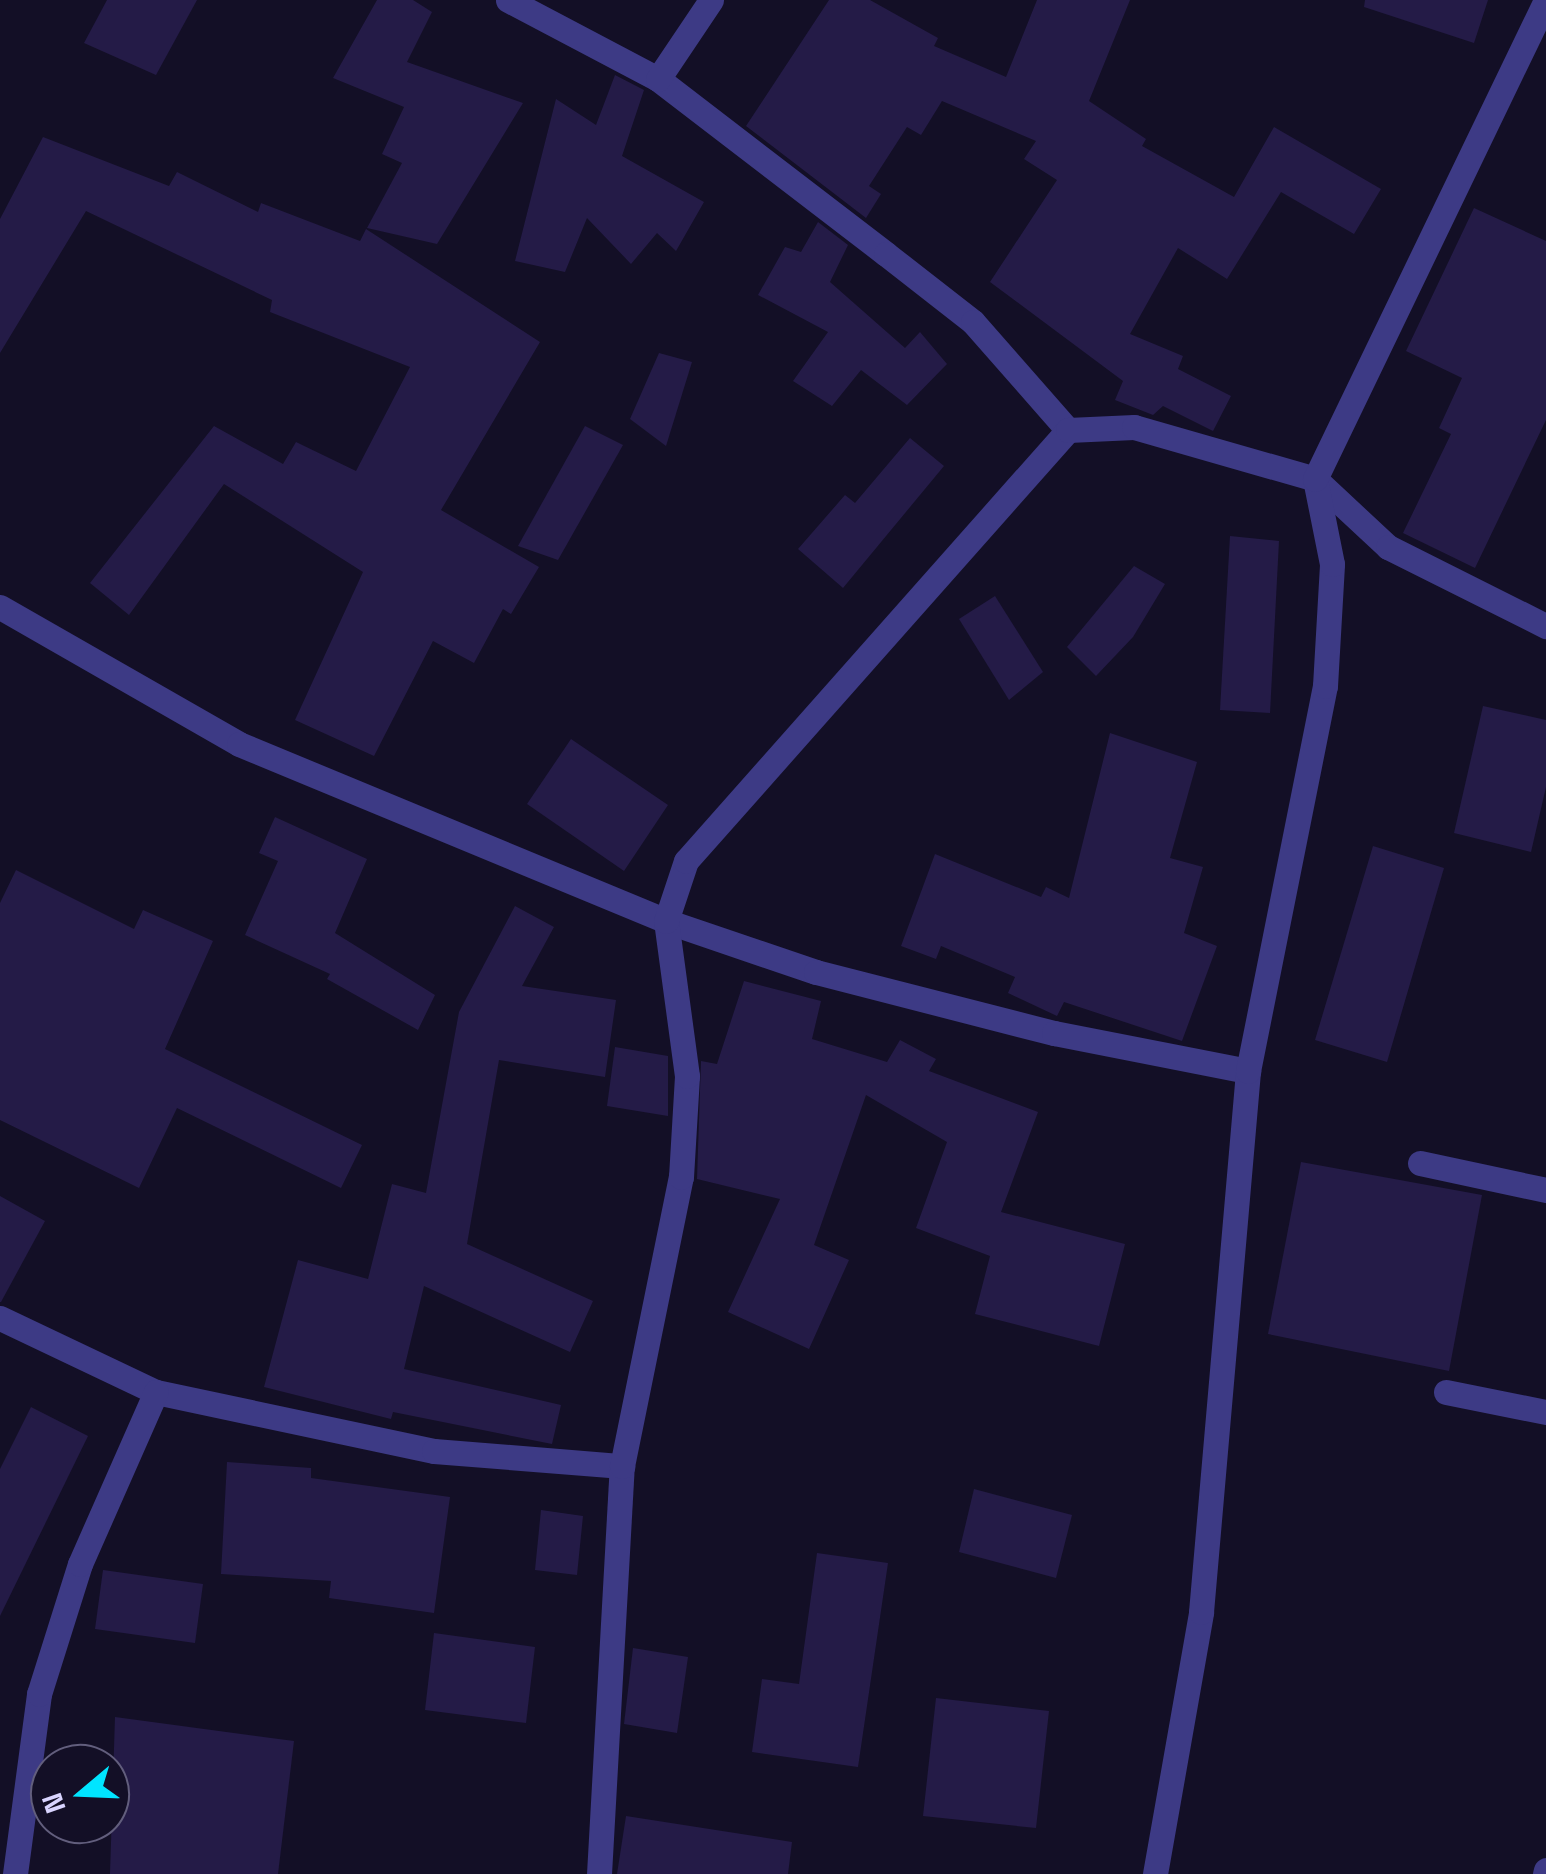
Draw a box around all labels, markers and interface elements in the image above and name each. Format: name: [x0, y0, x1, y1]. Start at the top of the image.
north arrow: [30, 1744, 130, 1844]
text: N: [33, 1788, 74, 1818]

